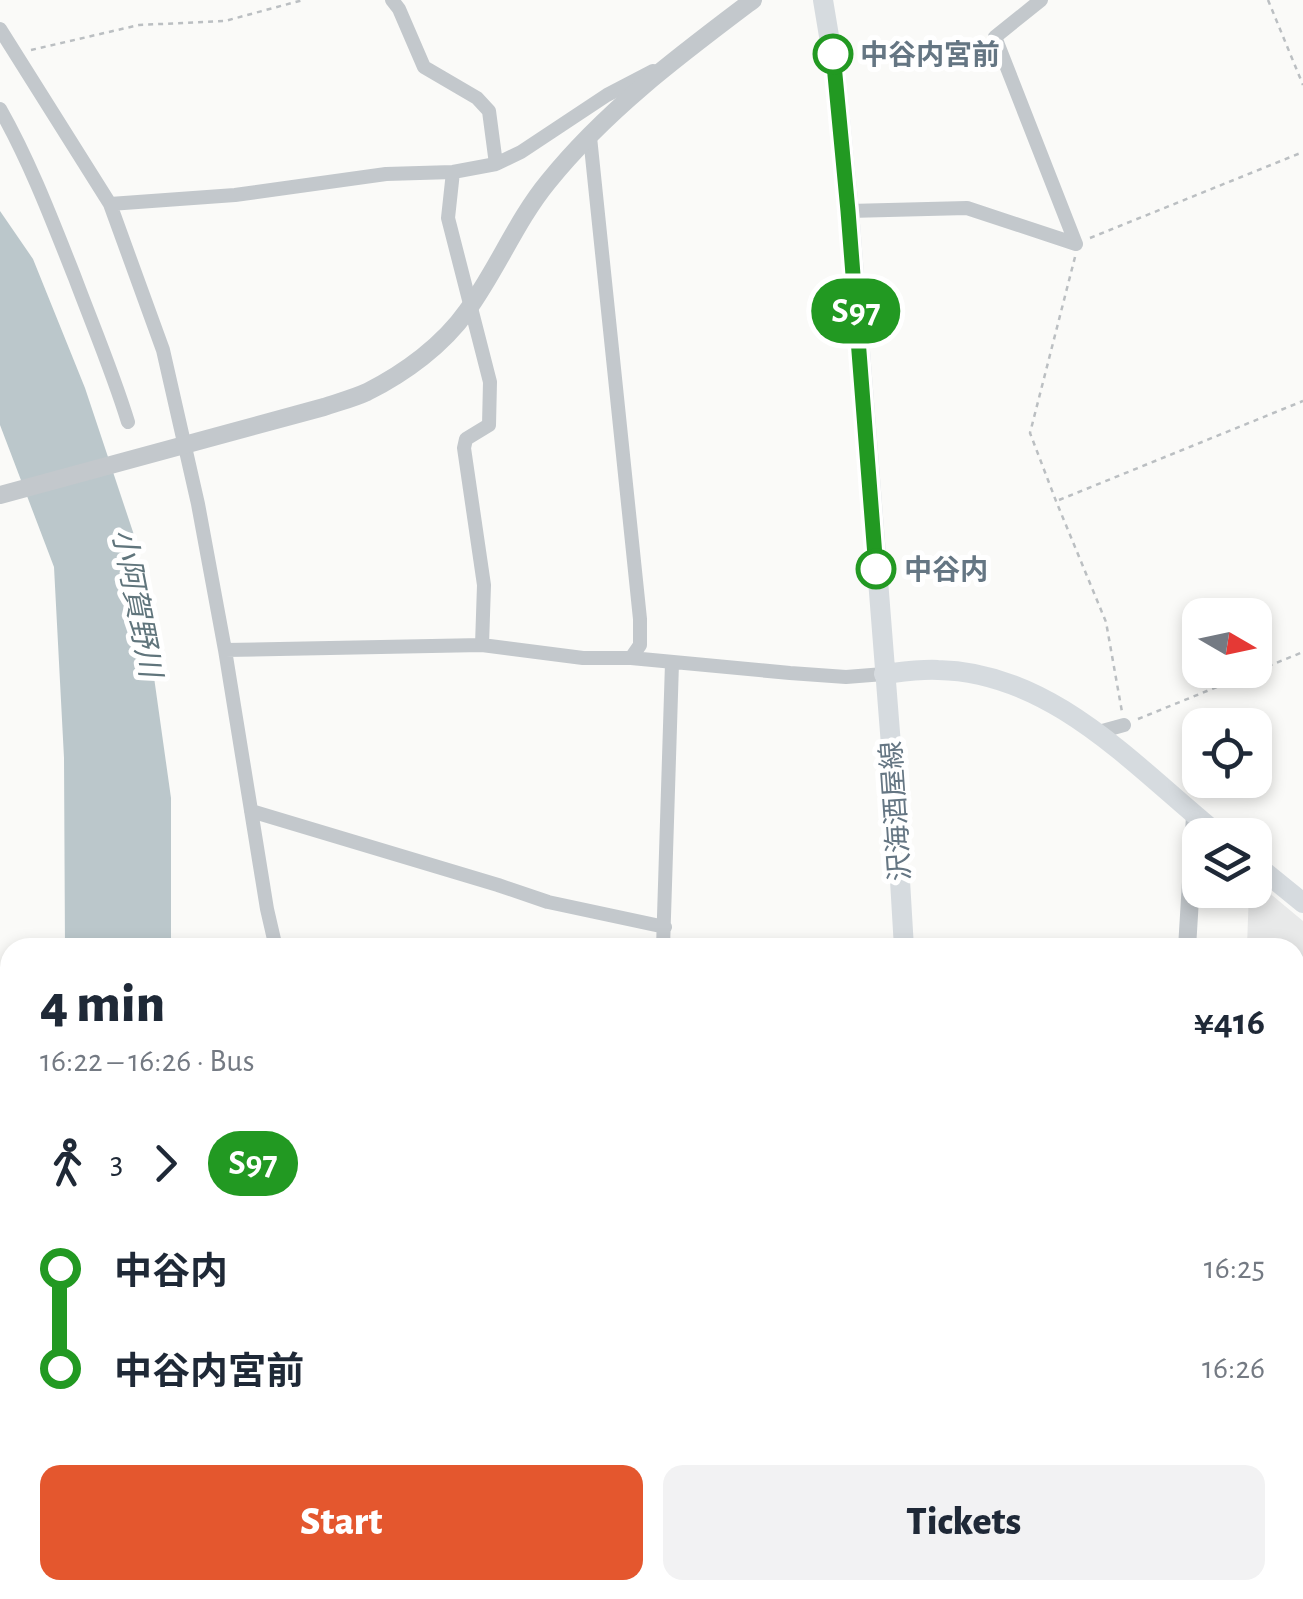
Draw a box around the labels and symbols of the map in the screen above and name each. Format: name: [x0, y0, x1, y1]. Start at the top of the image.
marker: 中谷内宮前: [814, 35, 852, 73]
place label: 中谷内宮前: [860, 39, 1000, 70]
line badge: S97: [798, 278, 914, 344]
water label: 小阿賀野川: [107, 526, 168, 683]
marker: 中谷内: [857, 550, 895, 588]
place label: 中谷内: [904, 555, 988, 585]
north arrow: [1182, 598, 1272, 688]
street label: 沢海酒屋線: [876, 740, 916, 882]

